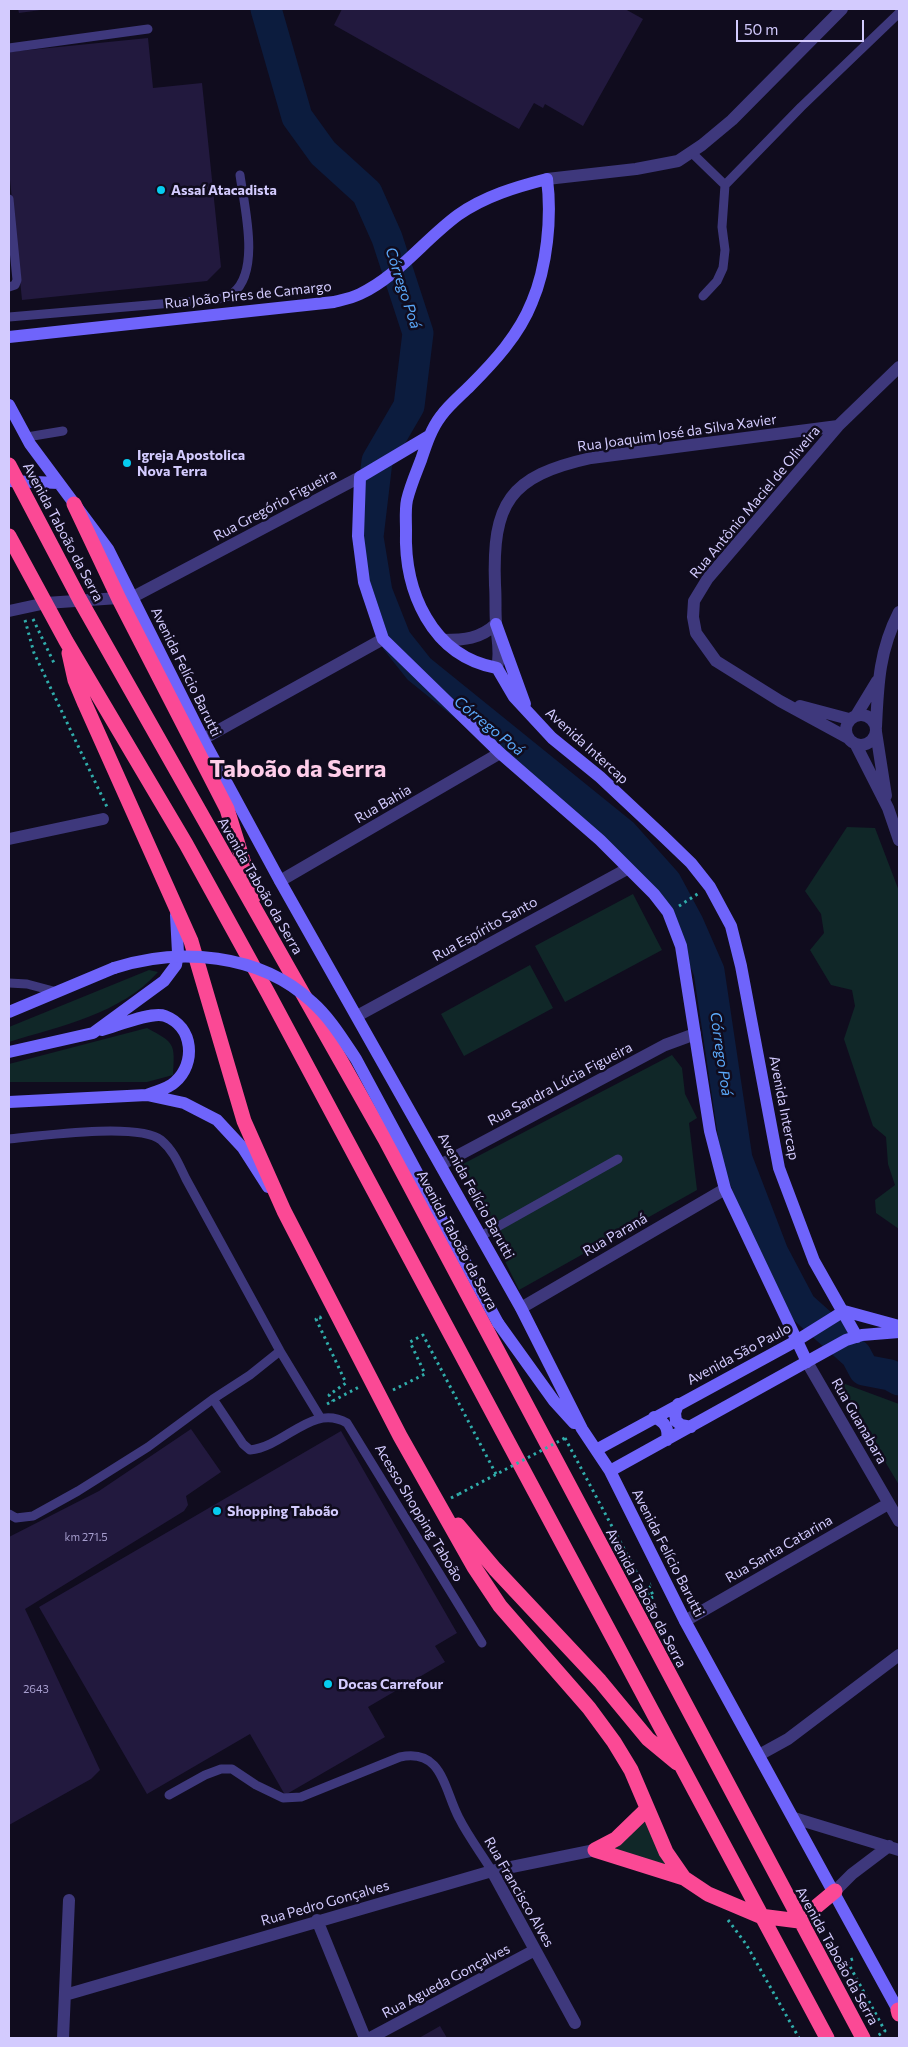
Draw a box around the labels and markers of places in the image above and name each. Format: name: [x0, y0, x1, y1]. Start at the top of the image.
place label: Assaí Atacadista: [171, 182, 277, 198]
marker: Assaí Atacadista: [155, 184, 167, 196]
place label: Igreja Apostolica Nova Terra: [137, 447, 245, 480]
marker: Igreja Apostolica Nova Terra: [121, 457, 133, 469]
place label: Shopping Taboão: [227, 1503, 339, 1519]
marker: Shopping Taboão: [211, 1505, 223, 1517]
place label: Docas Carrefour: [338, 1676, 443, 1692]
marker: Docas Carrefour: [322, 1678, 334, 1690]

